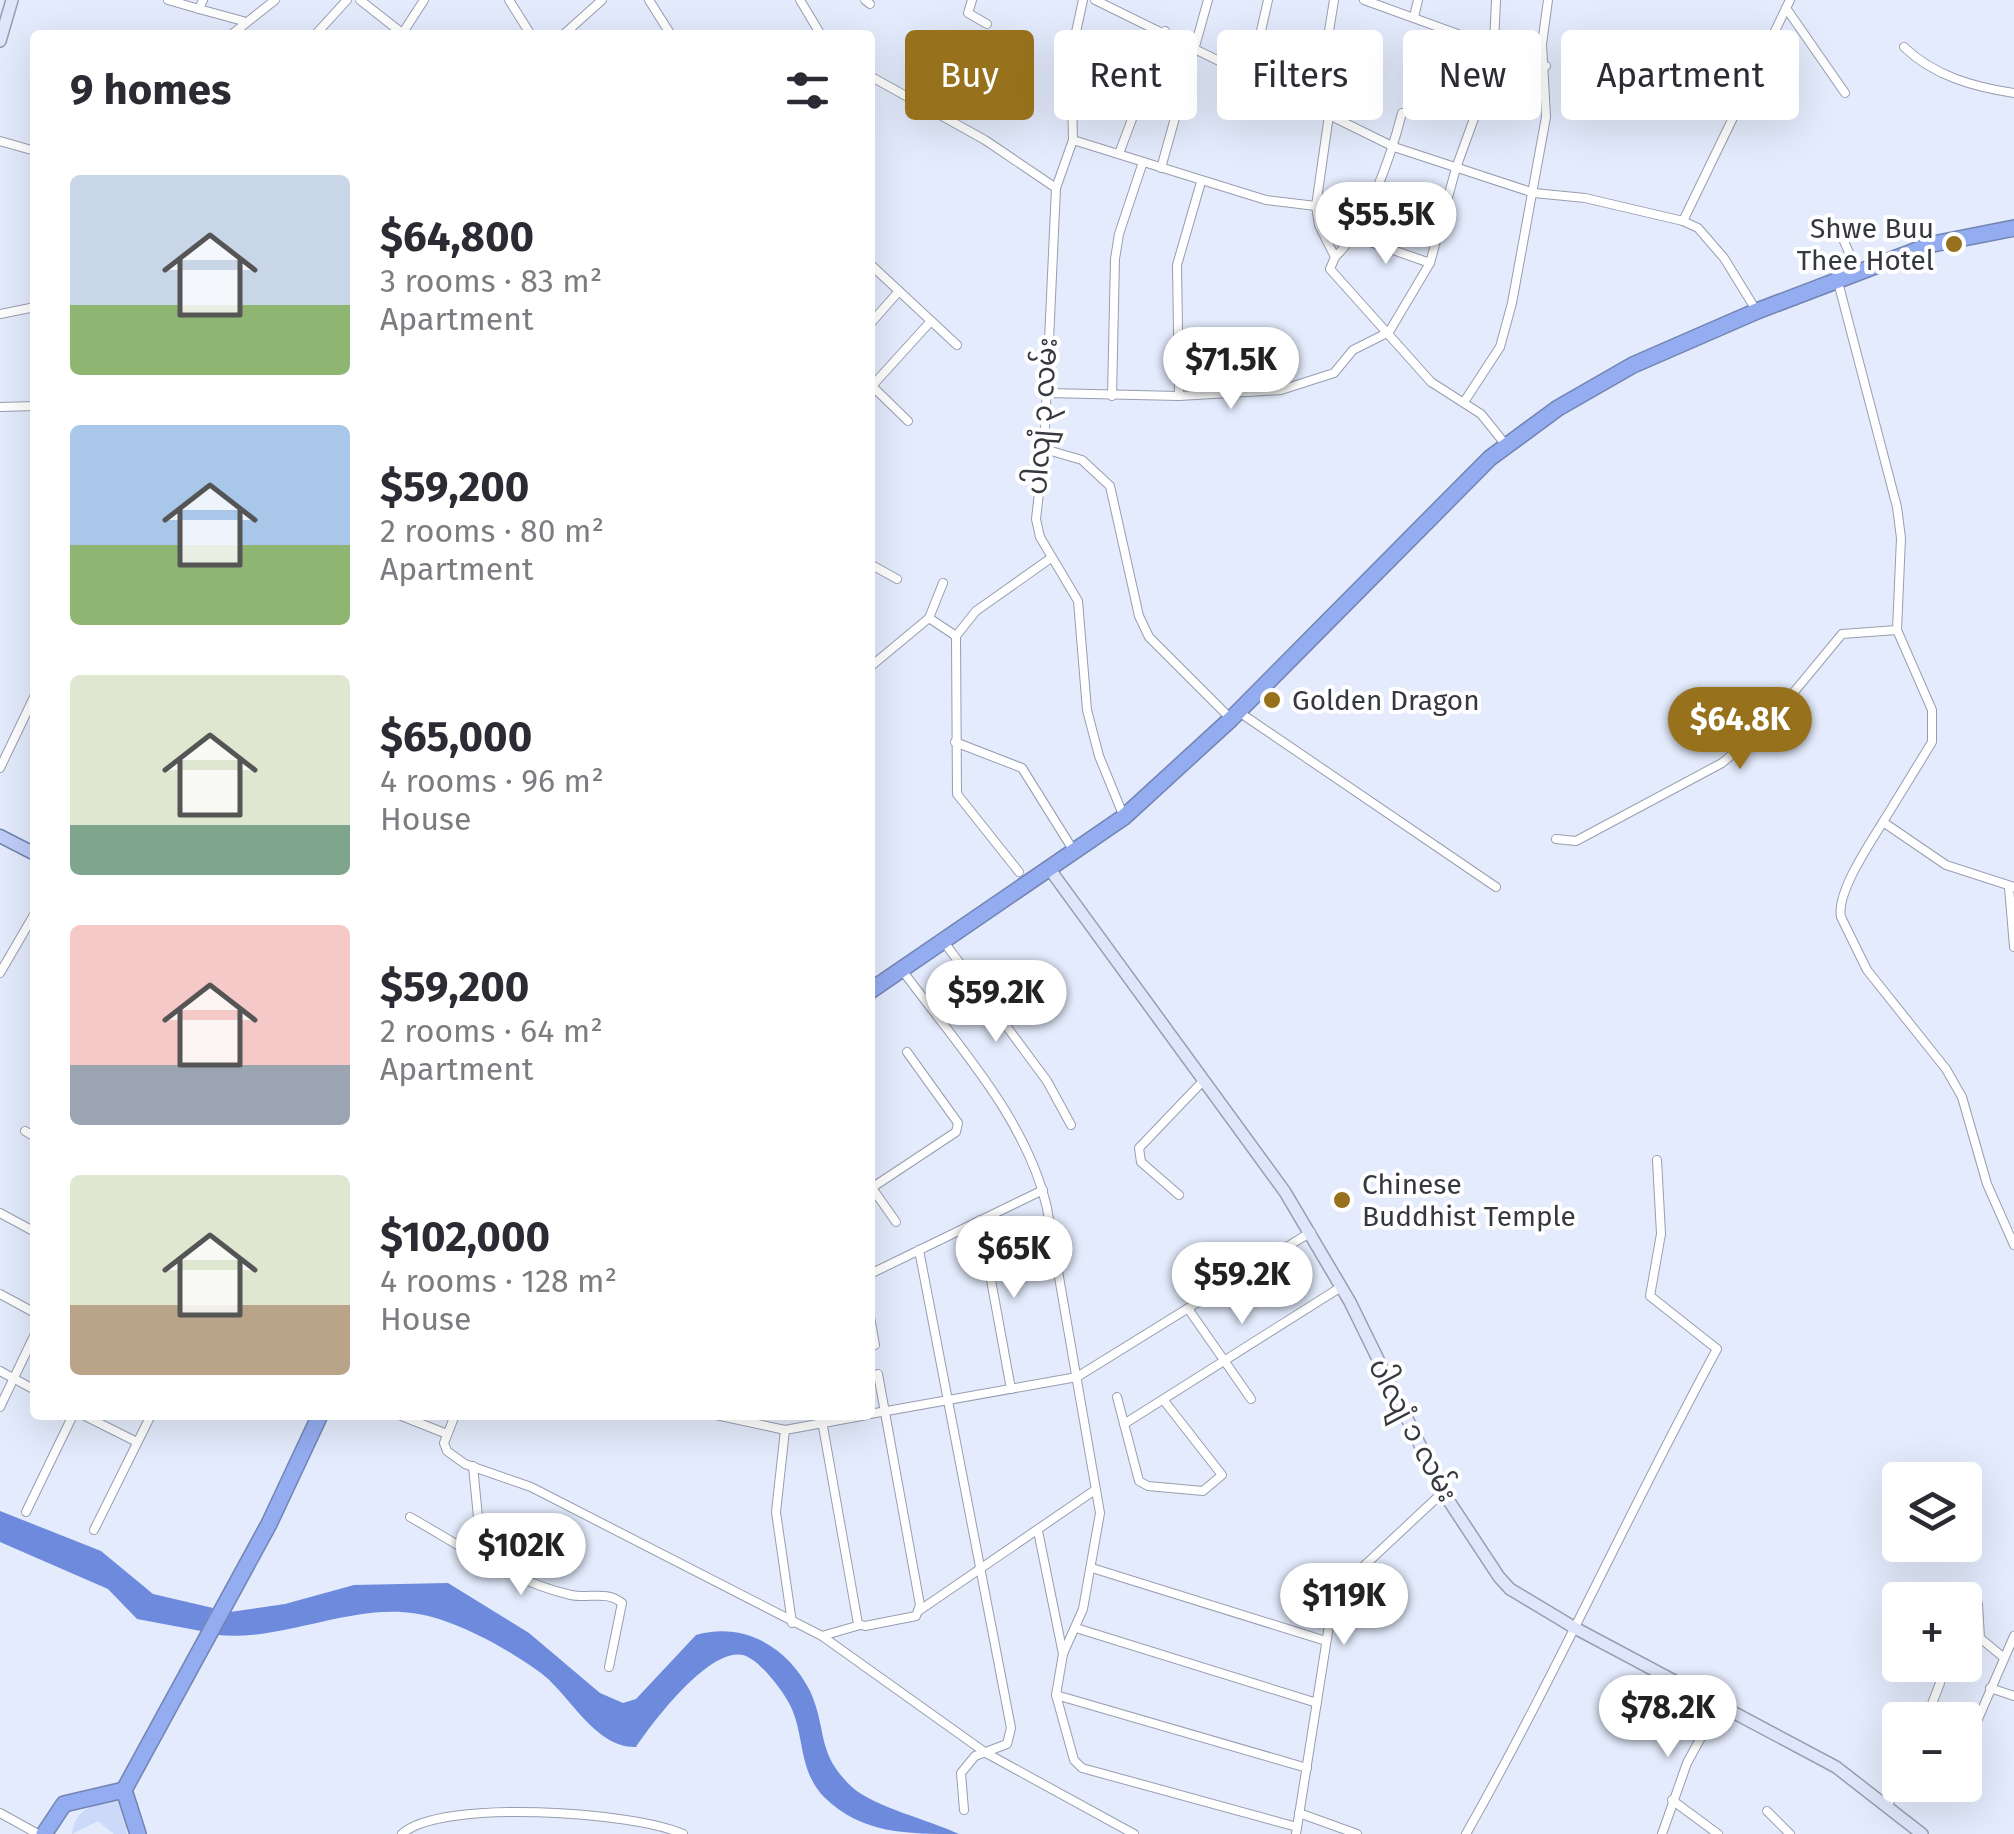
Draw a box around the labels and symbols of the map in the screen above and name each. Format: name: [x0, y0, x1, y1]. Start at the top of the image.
pin: $55.5K: [1305, 182, 1467, 267]
place label: Shwe Buu Thee Hotel: [1797, 212, 1934, 277]
marker: Shwe Buu Thee Hotel: [1943, 233, 1965, 255]
pin: $71.5K: [1150, 327, 1312, 412]
street label: ပါလျံ ၃ လမ်း: [1018, 336, 1070, 496]
place label: Golden Dragon: [1292, 684, 1480, 717]
pin: $64.8K: [1659, 687, 1821, 772]
marker: Golden Dragon: [1261, 689, 1283, 711]
pin: $59.2K: [915, 960, 1077, 1045]
place label: Chinese Buddhist Temple: [1362, 1168, 1576, 1233]
marker: Chinese Buddhist Temple: [1331, 1189, 1353, 1211]
pin: $65K: [955, 1216, 1073, 1301]
pin: $59.2K: [1161, 1242, 1323, 1327]
street label: ပါလျံ ၁ လမ်း: [1356, 1352, 1466, 1510]
pin: $102K: [451, 1513, 591, 1598]
pin: $119K: [1274, 1563, 1414, 1648]
pin: $78.2K: [1587, 1675, 1749, 1760]

